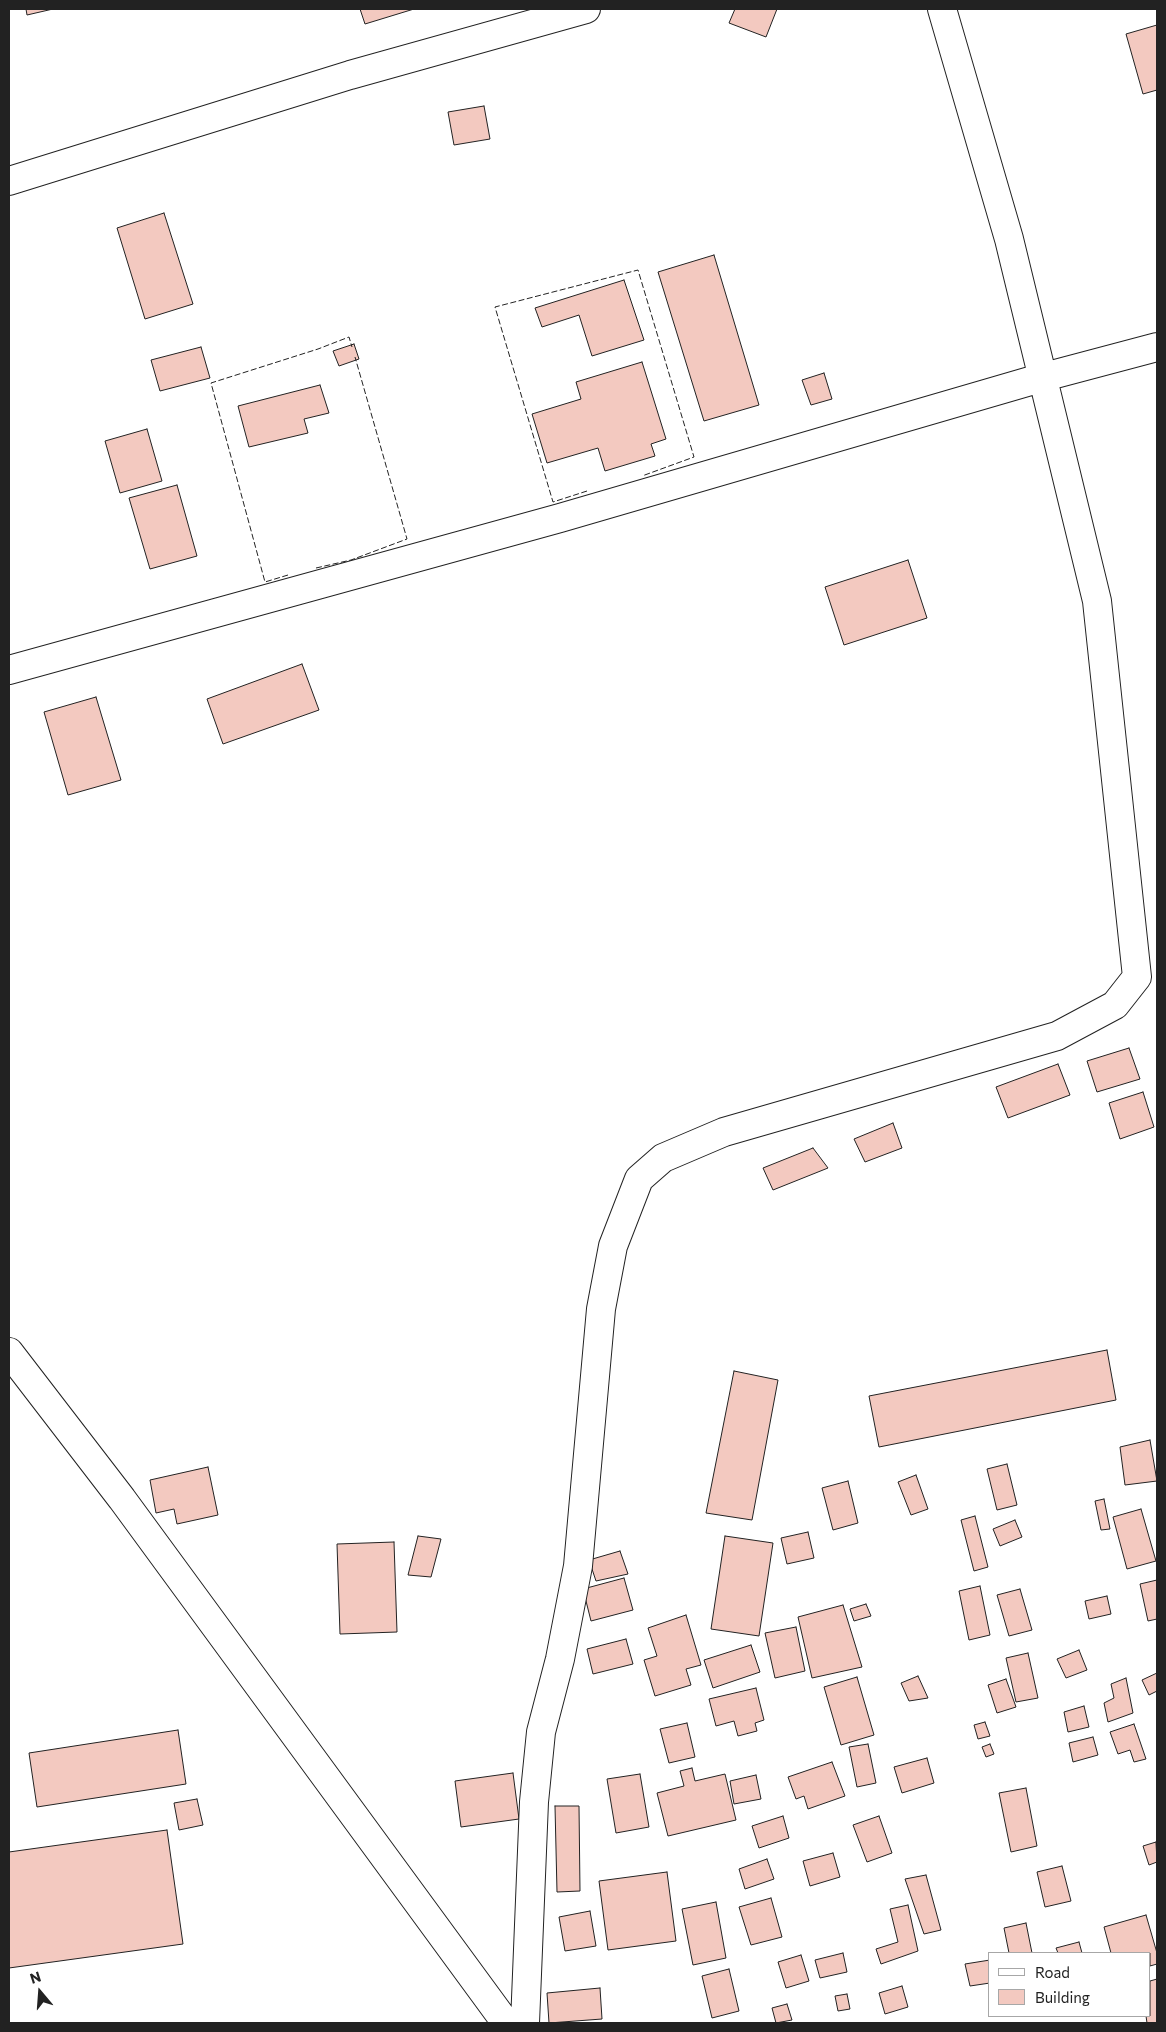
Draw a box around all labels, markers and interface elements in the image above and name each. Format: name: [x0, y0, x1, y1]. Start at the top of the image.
legend: [988, 1952, 1151, 2017]
text: Road: [1035, 1963, 1070, 1981]
north arrow: [15, 1967, 65, 2017]
text: N: [28, 1968, 43, 1987]
text: Building: [1035, 1988, 1090, 2006]

